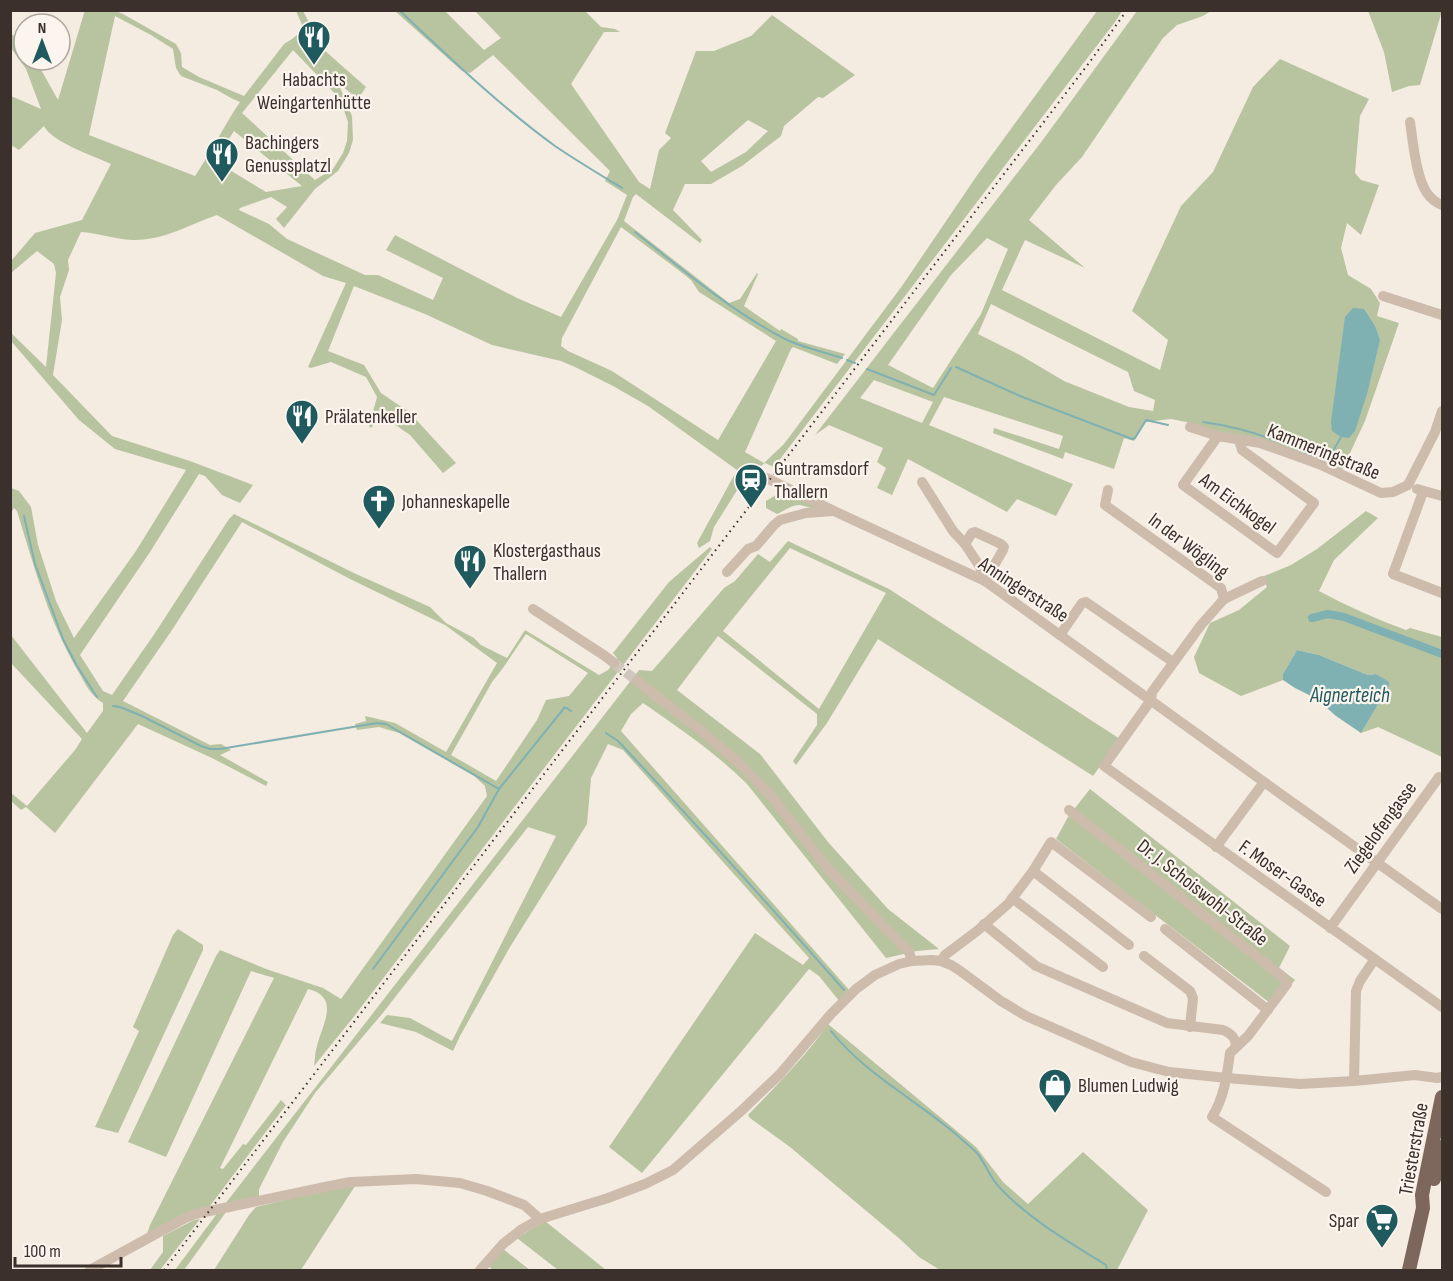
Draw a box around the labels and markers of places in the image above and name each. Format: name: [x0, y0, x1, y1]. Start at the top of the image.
restaurant icon: Habachts Weingartenhütte: [296, 19, 332, 66]
place label: Habachts Weingartenhütte: [257, 68, 371, 115]
place label: Bachingers Genussplatzl: [245, 131, 331, 178]
restaurant icon: Bachingers Genussplatzl: [204, 136, 240, 183]
restaurant icon: Prälatenkeller: [284, 398, 320, 445]
place label: Prälatenkeller: [325, 405, 417, 429]
place label: Guntramsdorf Thallern: [774, 457, 869, 504]
station icon: Guntramsdorf Thallern: [733, 462, 769, 509]
church icon: Johanneskapelle: [361, 483, 397, 530]
place label: Johanneskapelle: [401, 490, 510, 514]
place label: Klostergasthaus Thallern: [493, 539, 601, 586]
restaurant icon: Klostergasthaus Thallern: [452, 543, 488, 590]
shop icon: Blumen Ludwig: [1037, 1067, 1073, 1114]
place label: Blumen Ludwig: [1078, 1074, 1179, 1098]
supermarket icon: Spar: [1364, 1202, 1400, 1249]
place label: Spar: [1329, 1209, 1359, 1233]

